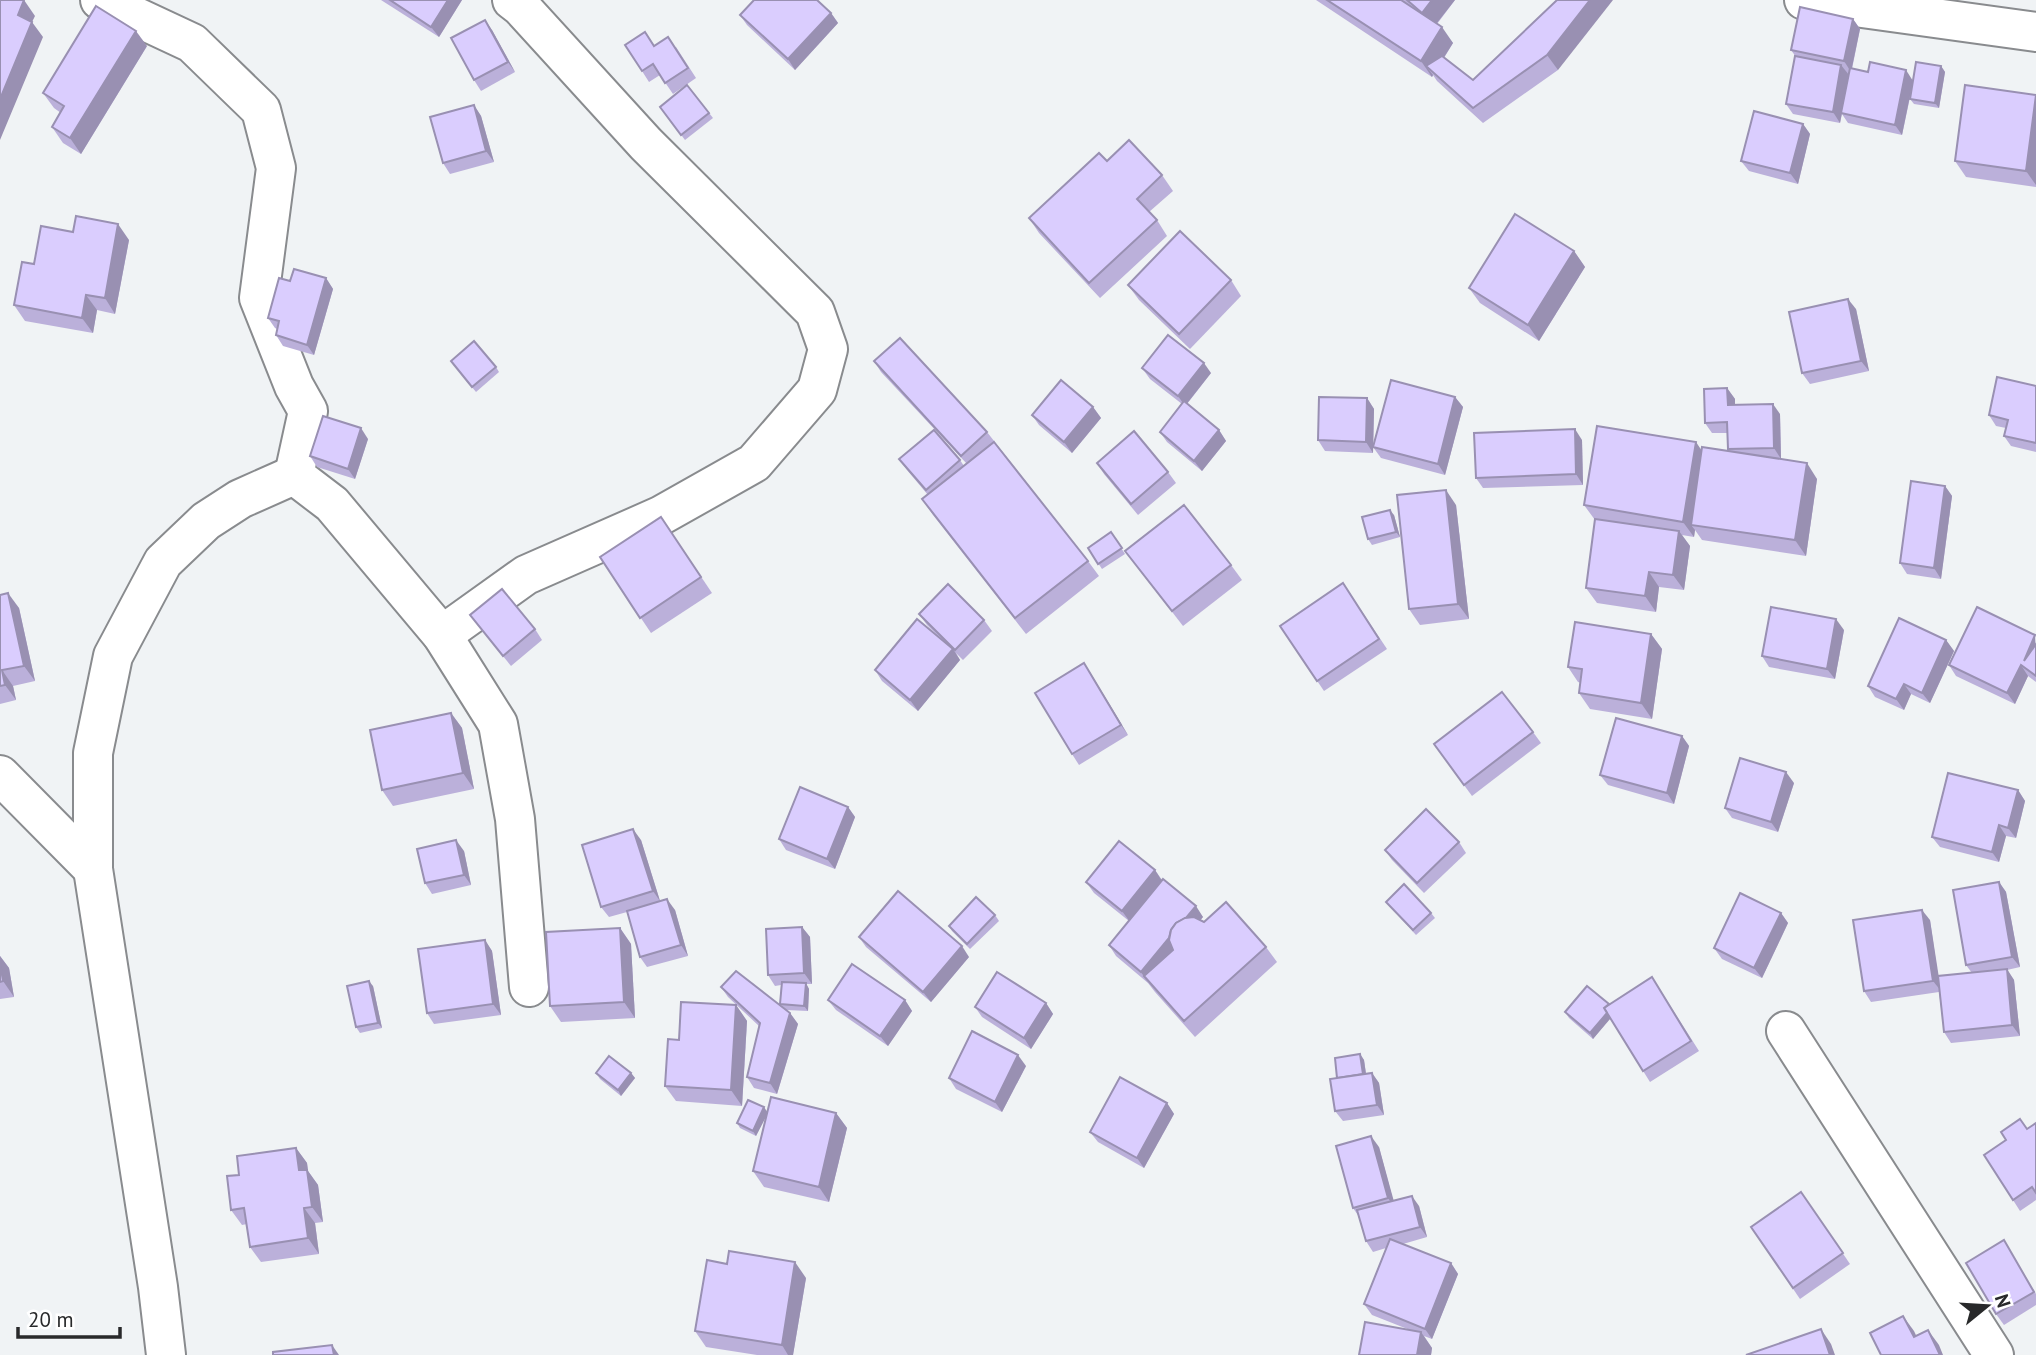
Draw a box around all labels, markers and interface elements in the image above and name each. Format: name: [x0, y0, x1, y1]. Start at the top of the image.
north arrow: [1952, 1271, 2022, 1341]
text: N: [1990, 1291, 2017, 1310]
scale bar: [18, 1296, 119, 1340]
text: 20 m: [28, 1306, 74, 1333]

